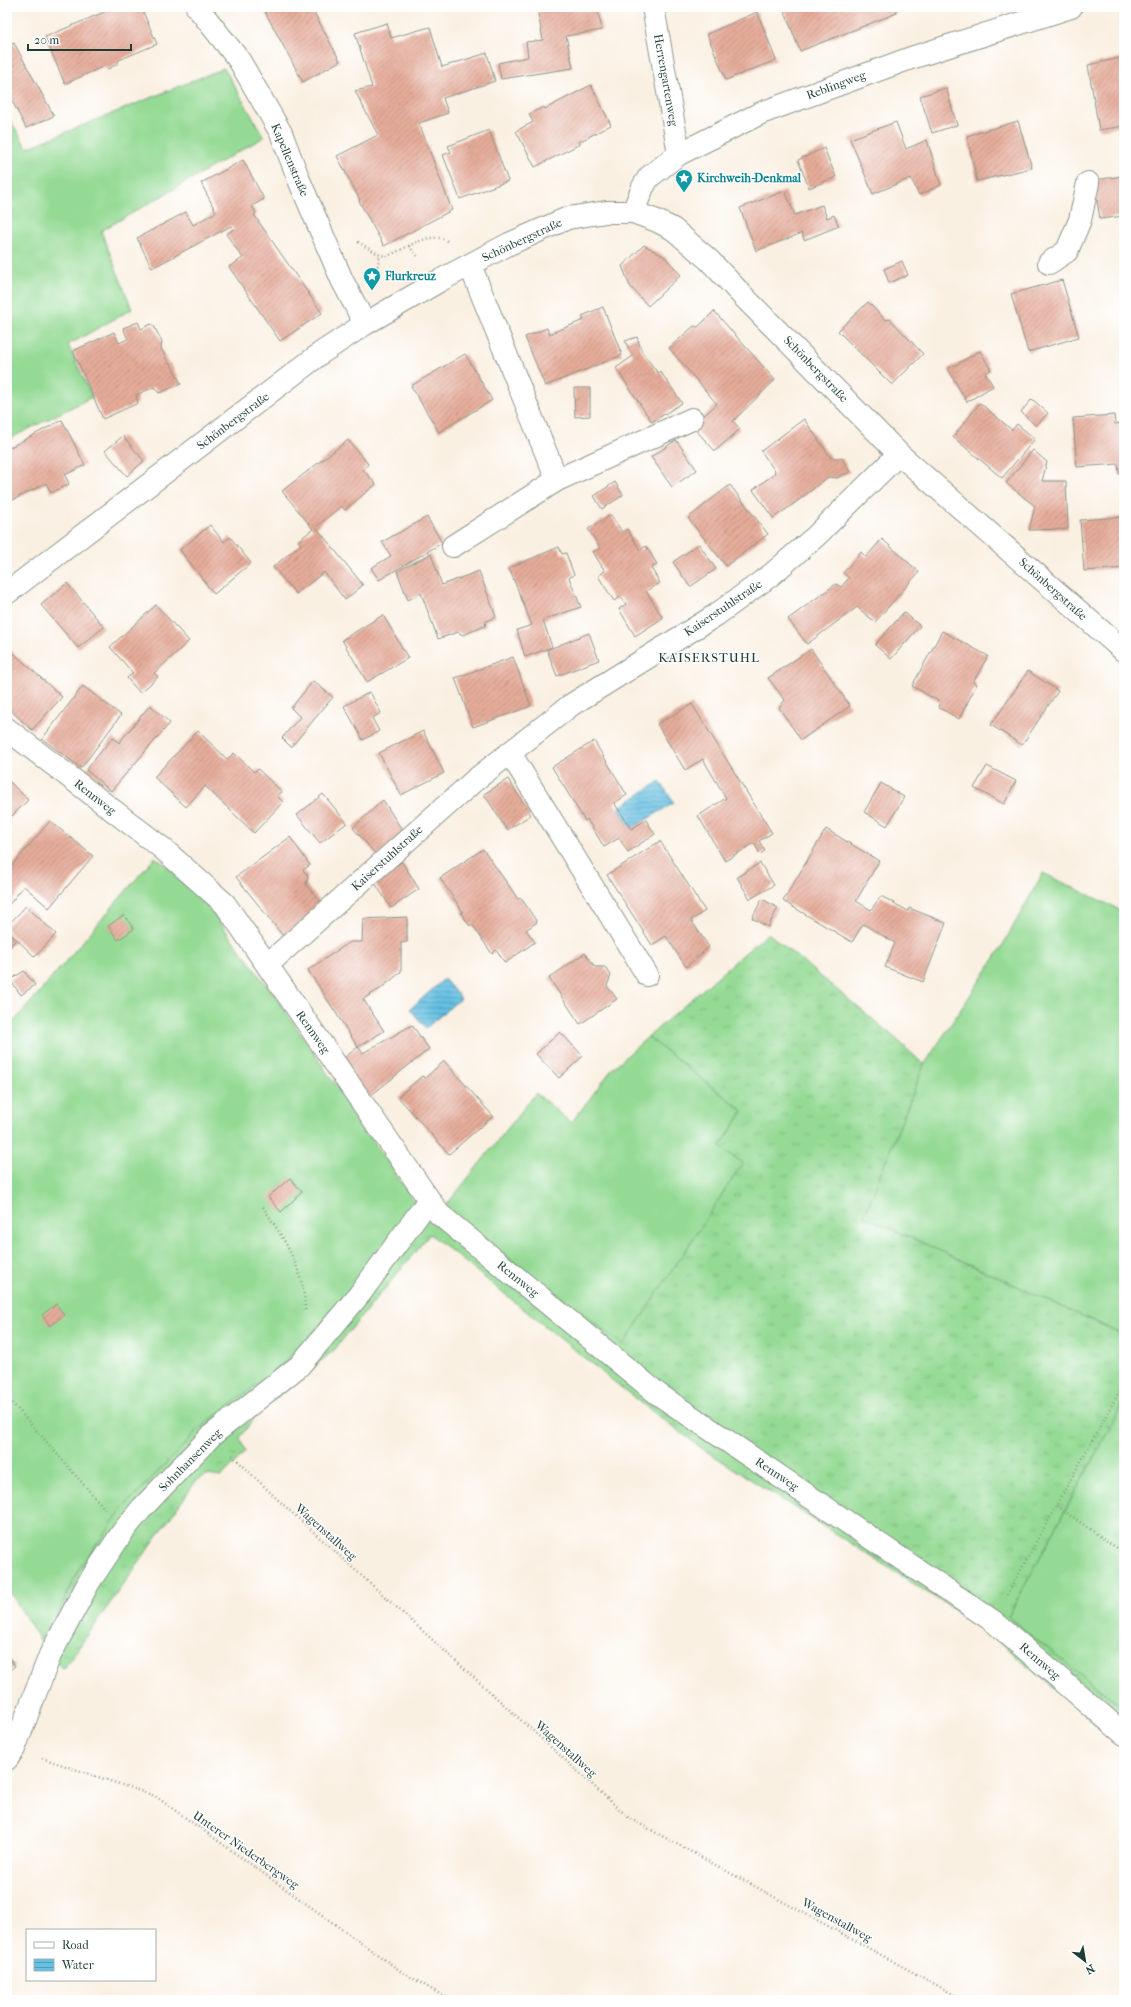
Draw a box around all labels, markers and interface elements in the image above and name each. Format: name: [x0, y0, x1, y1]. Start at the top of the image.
scale bar: [28, 26, 131, 52]
text: 20 m: [34, 33, 59, 47]
street label: Herrengartenweg: [651, 33, 681, 128]
street label: Reblingweg: [804, 68, 868, 102]
street label: Kapellenstraße: [268, 121, 312, 199]
place icon: Kirchweih-Denkmal: [674, 168, 694, 193]
place label: Kirchweih-Denkmal: [697, 171, 802, 185]
street label: Schönbergstraße: [480, 215, 564, 265]
place icon: Flurkreuz: [362, 266, 382, 291]
place label: Flurkreuz: [384, 269, 437, 283]
street label: Schönbergstraße: [781, 333, 851, 405]
street label: Schönbergstraße: [194, 389, 272, 453]
street label: Schönbergstraße: [1016, 555, 1090, 623]
street label: Kaiserstuhlstraße: [681, 577, 765, 639]
district label: KAISERSTUHL: [658, 650, 760, 665]
street label: Rennweg: [71, 776, 119, 818]
street label: Kaiserstuhlstraße: [349, 822, 425, 894]
street label: Rennweg: [293, 1008, 333, 1057]
street label: Rennweg: [494, 1258, 542, 1300]
street label: Sohnhansenweg: [156, 1425, 225, 1494]
street label: Rennweg: [753, 1454, 802, 1494]
street label: Wagenstallweg: [292, 1500, 360, 1564]
street label: Rennweg: [1017, 1640, 1064, 1683]
street label: Wagenstallweg: [532, 1717, 600, 1781]
street label: Unterer Niederbergweg: [190, 1808, 302, 1892]
street label: Wagenstallweg: [799, 1895, 875, 1945]
legend: [26, 1929, 156, 1981]
text: Road: [62, 1938, 89, 1952]
north arrow: [1065, 1941, 1105, 1981]
text: Water: [61, 1958, 95, 1972]
text: N: [1082, 1961, 1097, 1977]

